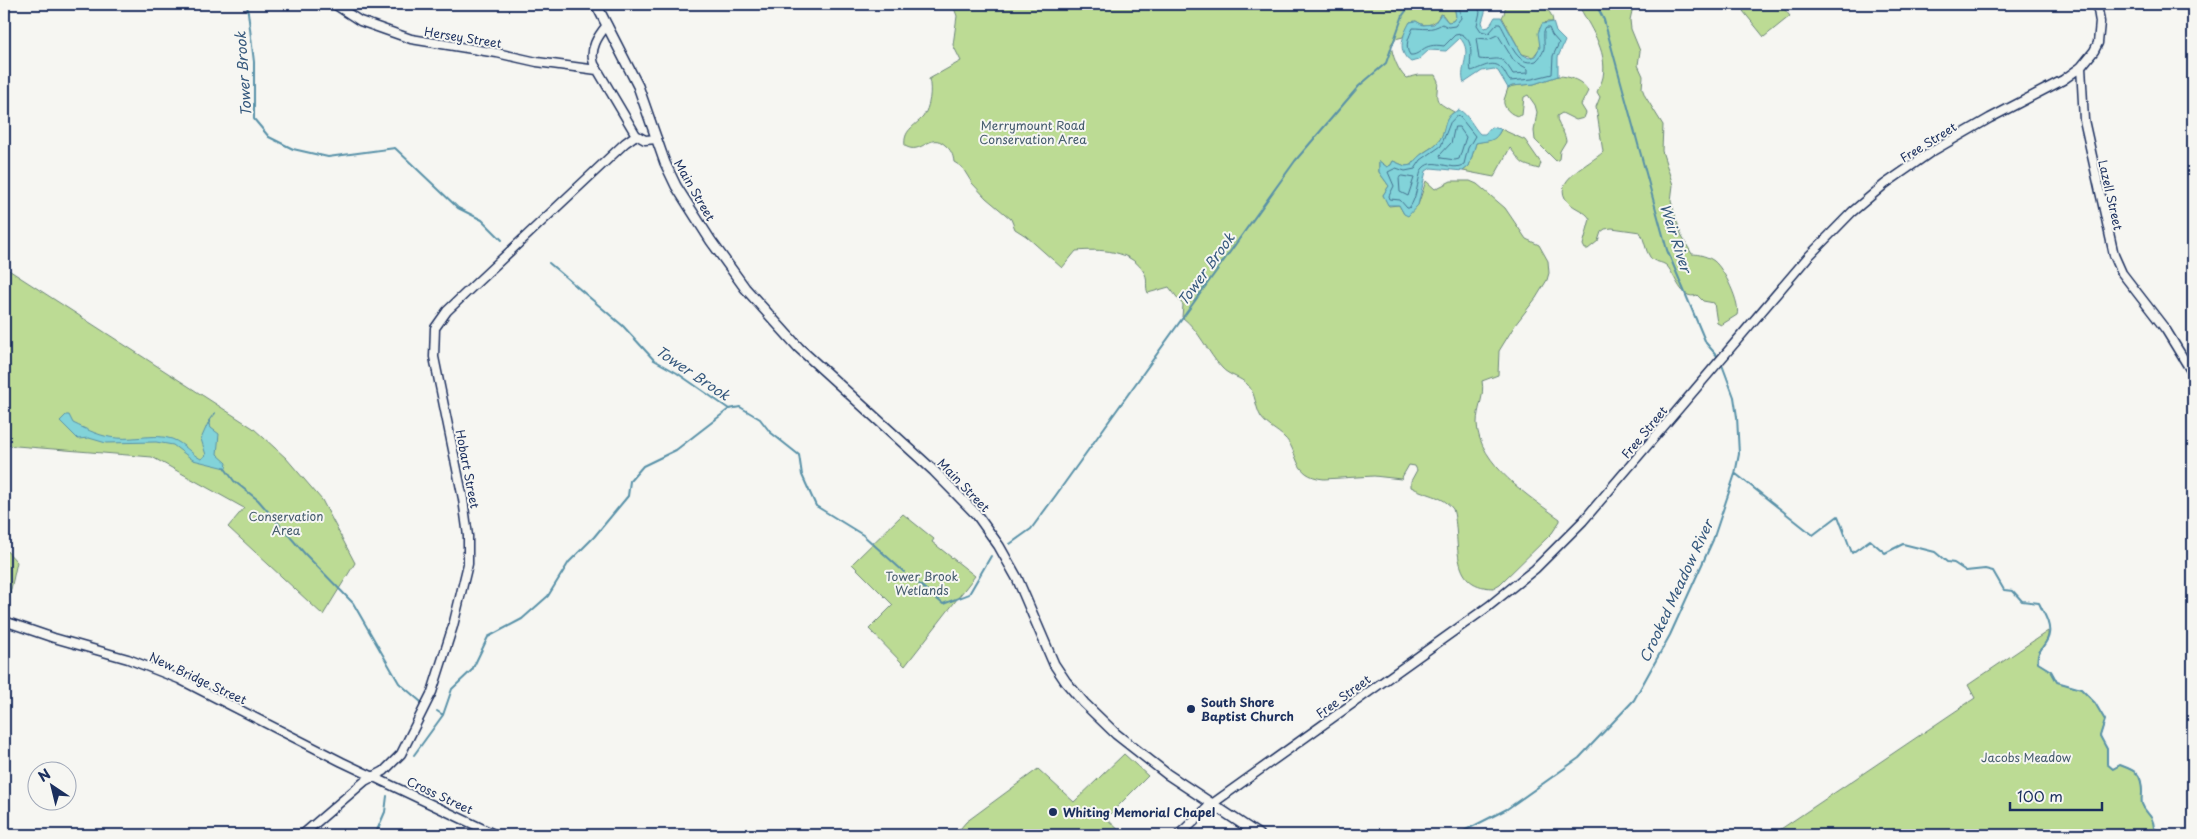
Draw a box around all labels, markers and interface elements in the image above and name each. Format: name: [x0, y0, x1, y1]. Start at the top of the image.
street label: Hersey Street: [423, 22, 503, 52]
water label: Tower Brook: [229, 30, 256, 117]
park label: Merrymount Road Conservation Area: [979, 116, 1087, 148]
street label: Free Street: [1896, 117, 1960, 166]
street label: Main Street: [670, 156, 720, 224]
street label: Lazell Street: [2094, 158, 2128, 232]
water label: Weir River: [1655, 201, 1698, 277]
water label: Tower Brook: [1173, 228, 1240, 310]
water label: Tower Brook: [652, 341, 735, 406]
street label: Free Street: [1617, 402, 1671, 462]
street label: Hobart Street: [452, 428, 484, 510]
street label: Main Street: [934, 454, 994, 516]
park label: Conservation Area: [249, 507, 323, 539]
water label: Crooked Meadow River: [1634, 514, 1719, 666]
park label: Tower Brook Wetlands: [886, 567, 959, 599]
street label: New Bridge Street: [146, 647, 250, 709]
street label: Free Street: [1312, 670, 1374, 722]
place label: South Shore Baptist Church: [1201, 693, 1294, 725]
marker: South Shore Baptist Church: [1185, 703, 1197, 715]
park label: Jacobs Meadow: [1981, 748, 2072, 766]
north arrow: [28, 762, 78, 812]
text: N: [34, 763, 55, 787]
street label: Cross Street: [404, 772, 476, 818]
scale bar: [2010, 779, 2102, 811]
text: 100 m: [2017, 784, 2063, 807]
place label: Whiting Memorial Chapel: [1063, 803, 1215, 821]
marker: Whiting Memorial Chapel: [1047, 806, 1059, 818]

